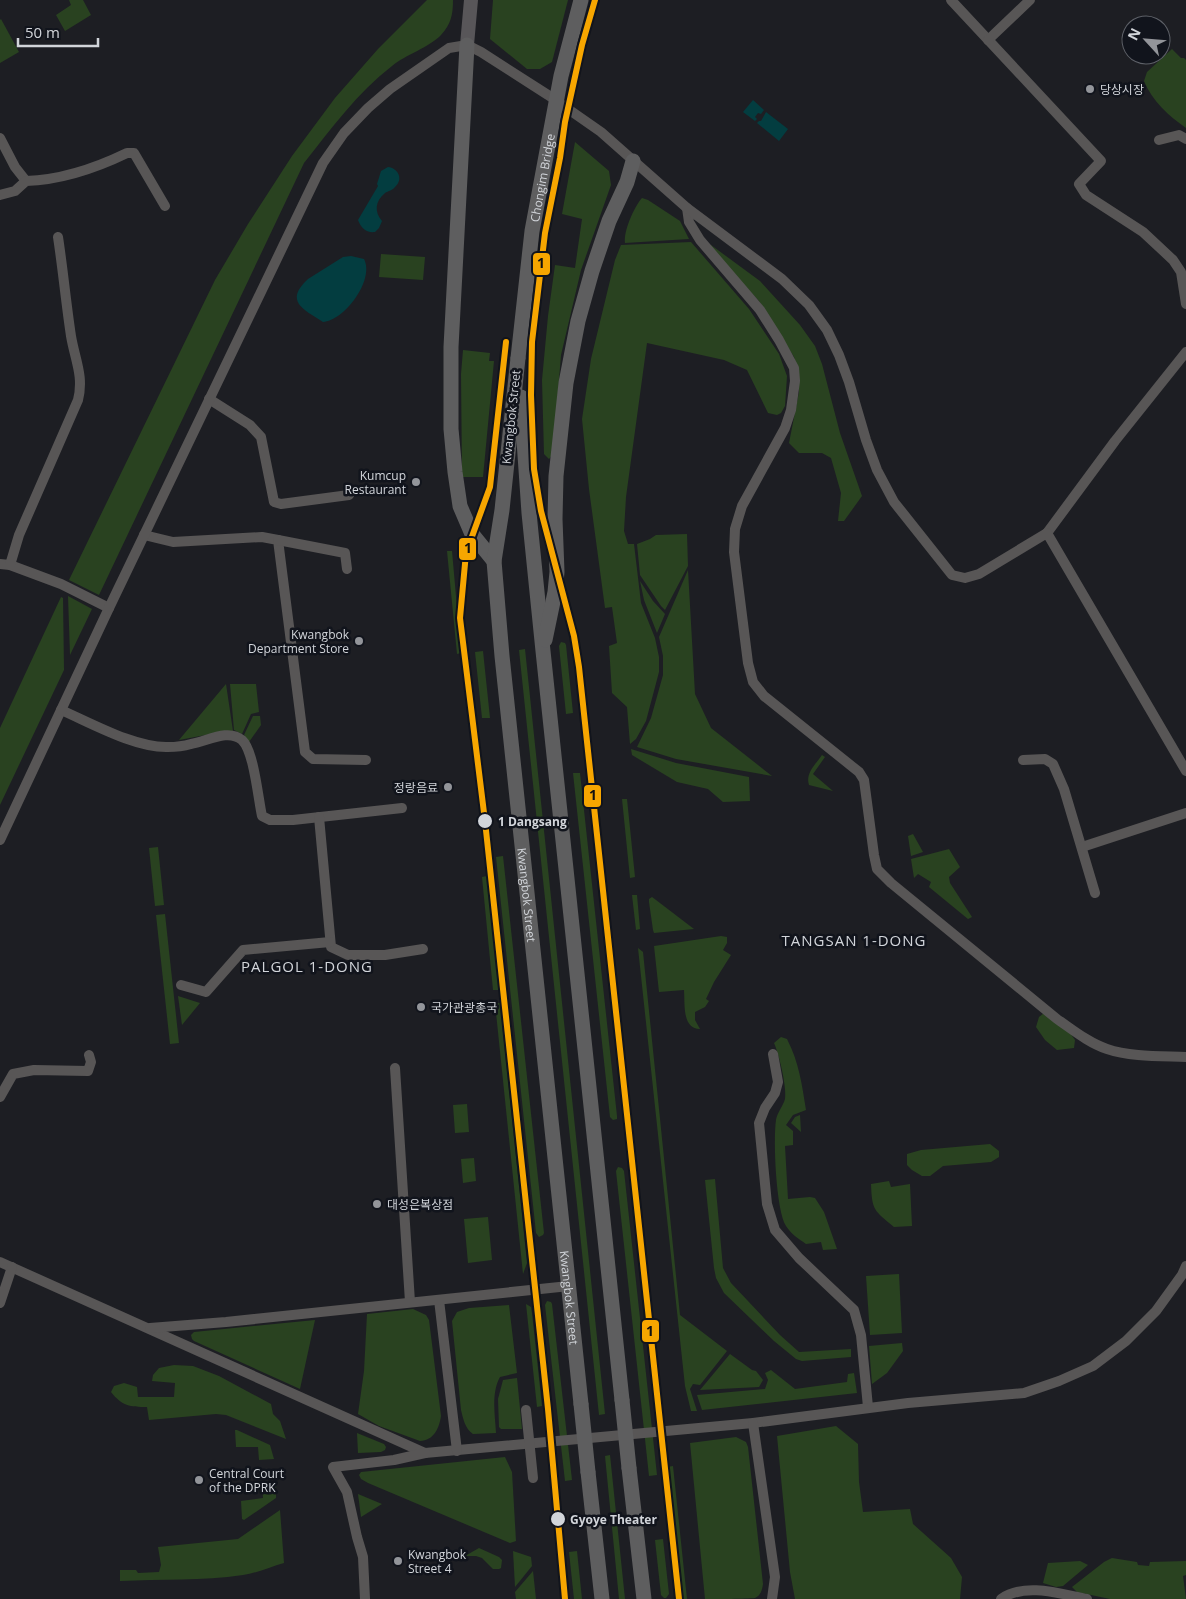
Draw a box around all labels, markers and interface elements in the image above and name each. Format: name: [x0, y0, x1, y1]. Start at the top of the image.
scale bar: [18, 15, 98, 47]
north arrow: [1121, 15, 1171, 65]
text: 50 m: [25, 22, 60, 42]
text: N: [1123, 25, 1145, 43]
place label: 당상시장: [1100, 81, 1144, 98]
marker: 당상시장: [1084, 83, 1096, 95]
street label: Chongim Bridge: [525, 132, 559, 223]
line badge: 1: [532, 252, 551, 276]
text: 1: [537, 253, 545, 272]
street label: Kwangbok Street: [498, 369, 524, 465]
place label: Kumcup Restaurant: [345, 467, 406, 498]
marker: Kumcup Restaurant: [410, 476, 422, 488]
line badge: 1: [458, 537, 477, 561]
text: 1: [464, 538, 472, 557]
place label: Kwangbok Department Store: [248, 626, 350, 657]
marker: Kwangbok Department Store: [353, 635, 365, 647]
place label: 정랑음료: [394, 779, 438, 796]
marker: 정랑음료: [442, 781, 454, 793]
line badge: 1: [583, 784, 602, 808]
text: 1: [589, 785, 597, 804]
marker: 1 Dangsang: [476, 812, 494, 830]
place label: 1 Dangsang: [498, 813, 567, 830]
street label: Kwangbok Street: [514, 847, 541, 943]
district label: TANGSAN 1-DONG: [781, 930, 927, 950]
district label: PALGOL 1-DONG: [241, 956, 373, 976]
place label: 국가관광총국: [431, 999, 497, 1016]
marker: 국가관광총국: [415, 1001, 427, 1013]
place label: 대성은복상점: [387, 1196, 453, 1213]
marker: 대성은복상점: [371, 1198, 383, 1210]
street label: Kwangbok Street: [556, 1250, 583, 1346]
line badge: 1: [641, 1319, 660, 1343]
text: 1: [646, 1321, 654, 1340]
place label: Central Court of the DPRK: [209, 1465, 284, 1496]
marker: Central Court of the DPRK: [193, 1474, 205, 1486]
marker: Gyoye Theater: [549, 1510, 567, 1528]
place label: Gyoye Theater: [570, 1511, 657, 1528]
place label: Kwangbok Street 4: [408, 1546, 467, 1577]
marker: Kwangbok Street 4: [392, 1555, 404, 1567]

